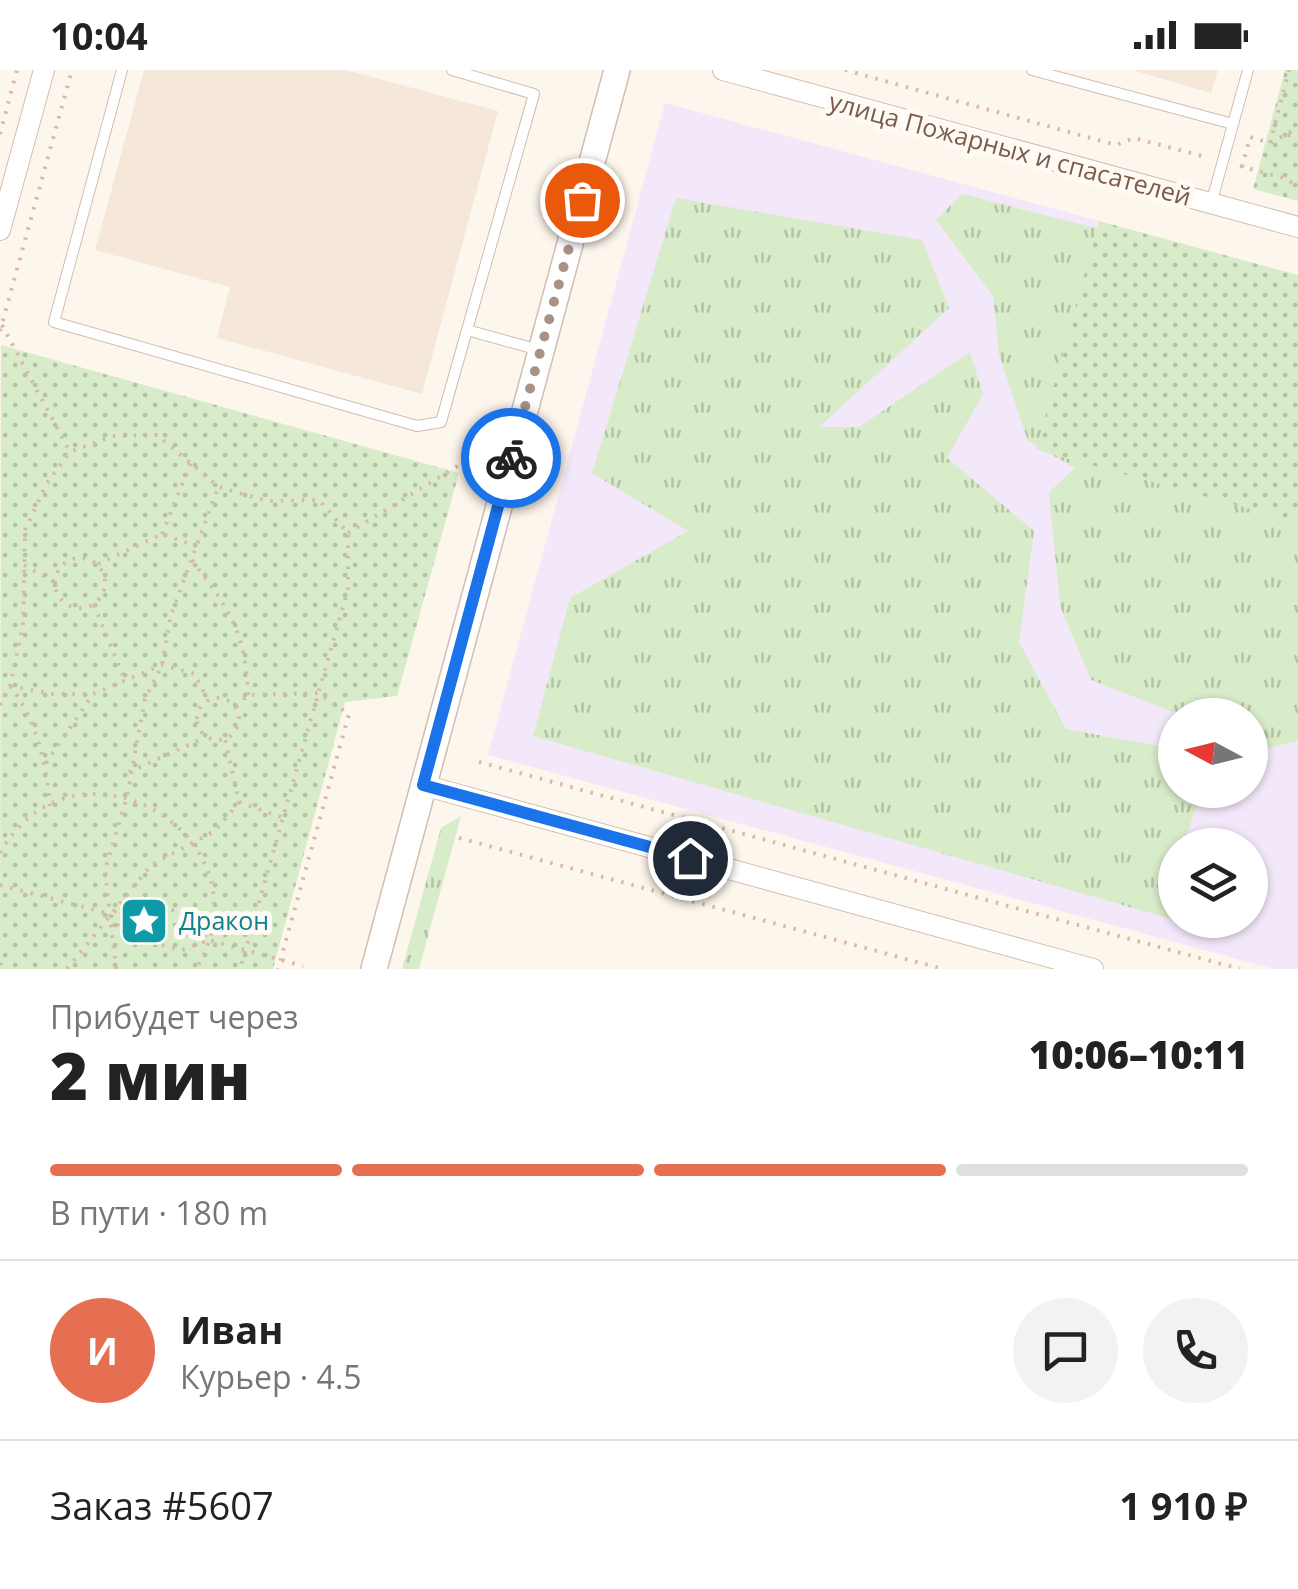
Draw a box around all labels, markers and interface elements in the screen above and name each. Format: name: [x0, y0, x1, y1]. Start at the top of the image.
text: 10:04: [50, 9, 148, 61]
street label: улица Пожарных и спасателей: [825, 83, 1195, 213]
pin: [540, 158, 625, 243]
icon: bag: [555, 173, 610, 228]
courier: [461, 408, 561, 508]
icon: bike: [484, 431, 539, 486]
north arrow: [1158, 698, 1268, 808]
map controls: [1158, 698, 1268, 938]
pin: [648, 816, 733, 901]
button: layers: [1158, 828, 1268, 938]
icon: home: [663, 831, 718, 886]
place icon: Дракон: [118, 895, 170, 947]
place label: Дракон: [179, 903, 269, 937]
text: Прибудет через: [50, 995, 298, 1038]
text: 10:06–10:11: [1029, 1028, 1248, 1080]
text: 2 мин: [50, 1031, 251, 1119]
text: В пути · 180 m: [50, 1191, 268, 1234]
button: chat: [1013, 1298, 1118, 1403]
button: phone: [1143, 1298, 1248, 1403]
text: Иван: [180, 1303, 283, 1355]
text: И: [87, 1324, 118, 1376]
text: Курьер · 4.5: [180, 1355, 362, 1398]
text: Заказ #5607: [50, 1479, 274, 1531]
text: 1 910 ₽: [1119, 1479, 1248, 1531]

